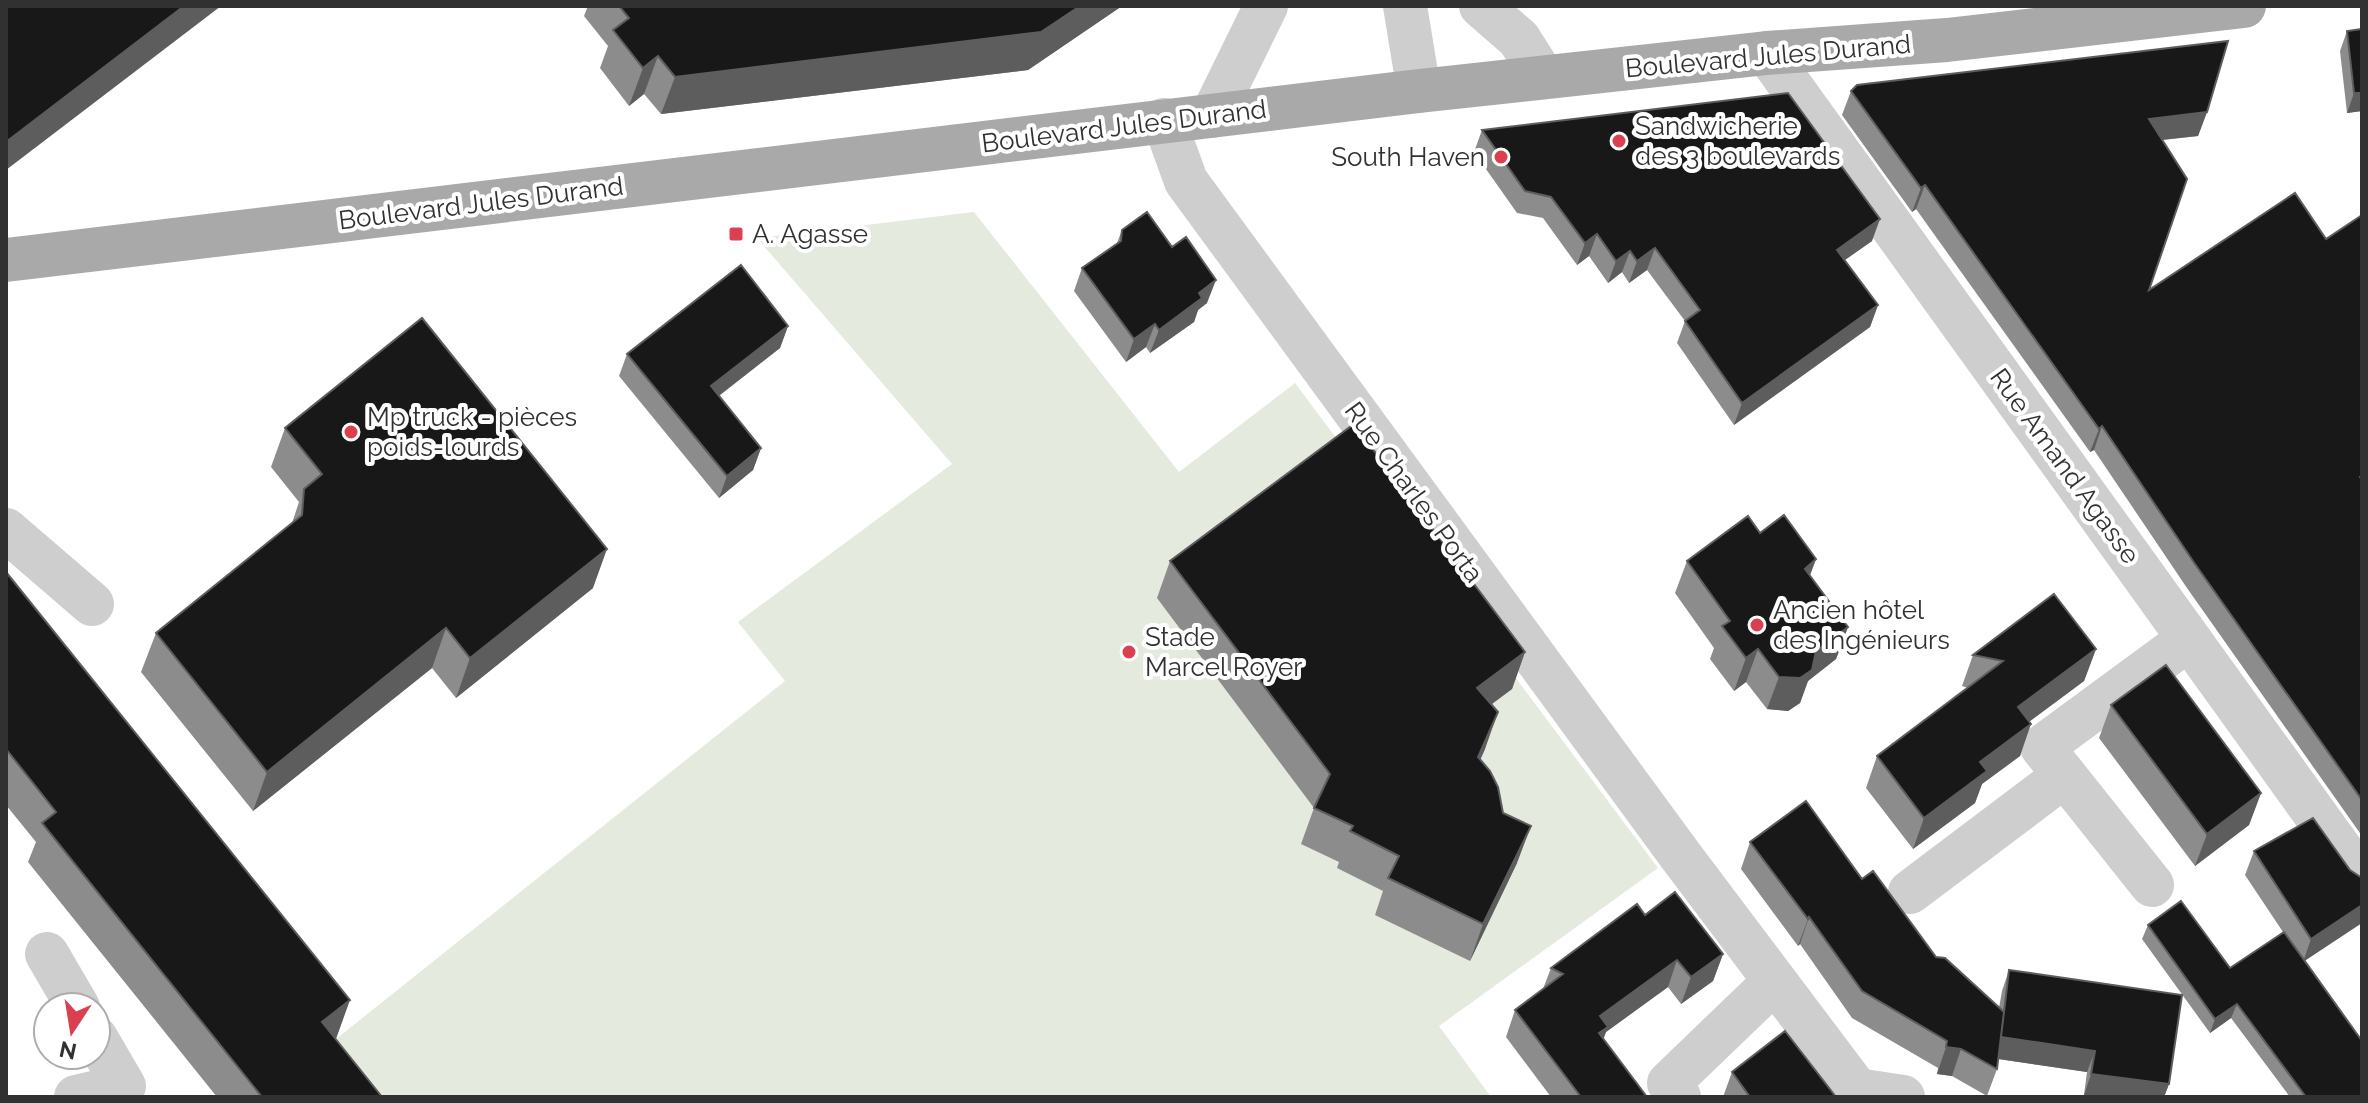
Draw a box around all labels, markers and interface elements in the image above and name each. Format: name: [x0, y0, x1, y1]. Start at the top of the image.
street label: Boulevard Jules Durand: [1624, 29, 1912, 83]
street label: Boulevard Jules Durand: [980, 94, 1268, 158]
place label: Sandwicherie des 3 boulevards: [1635, 111, 1840, 171]
marker: Sandwicherie des 3 boulevards: [1610, 132, 1628, 150]
place label: South Haven: [1331, 142, 1485, 172]
marker: South Haven: [1492, 148, 1510, 166]
street label: Boulevard Jules Durand: [337, 171, 625, 235]
place label: A. Agasse: [752, 219, 868, 249]
marker: A. Agasse: [727, 225, 745, 243]
street label: Rue Amand Agasse: [1984, 363, 2146, 569]
street label: Rue Charles Porta: [1339, 396, 1489, 588]
place label: Mp truck - pièces poids-lourds: [367, 402, 577, 462]
marker: Mp truck - pièces poids-lourds: [342, 423, 360, 441]
place label: Ancien hôtel des Ingénieurs: [1773, 595, 1950, 655]
marker: Ancien hôtel des Ingénieurs: [1748, 616, 1766, 634]
place label: Stade Marcel Royer: [1145, 622, 1302, 682]
marker: Stade Marcel Royer: [1120, 643, 1138, 661]
north arrow: [32, 991, 112, 1071]
text: N: [57, 1036, 79, 1065]

